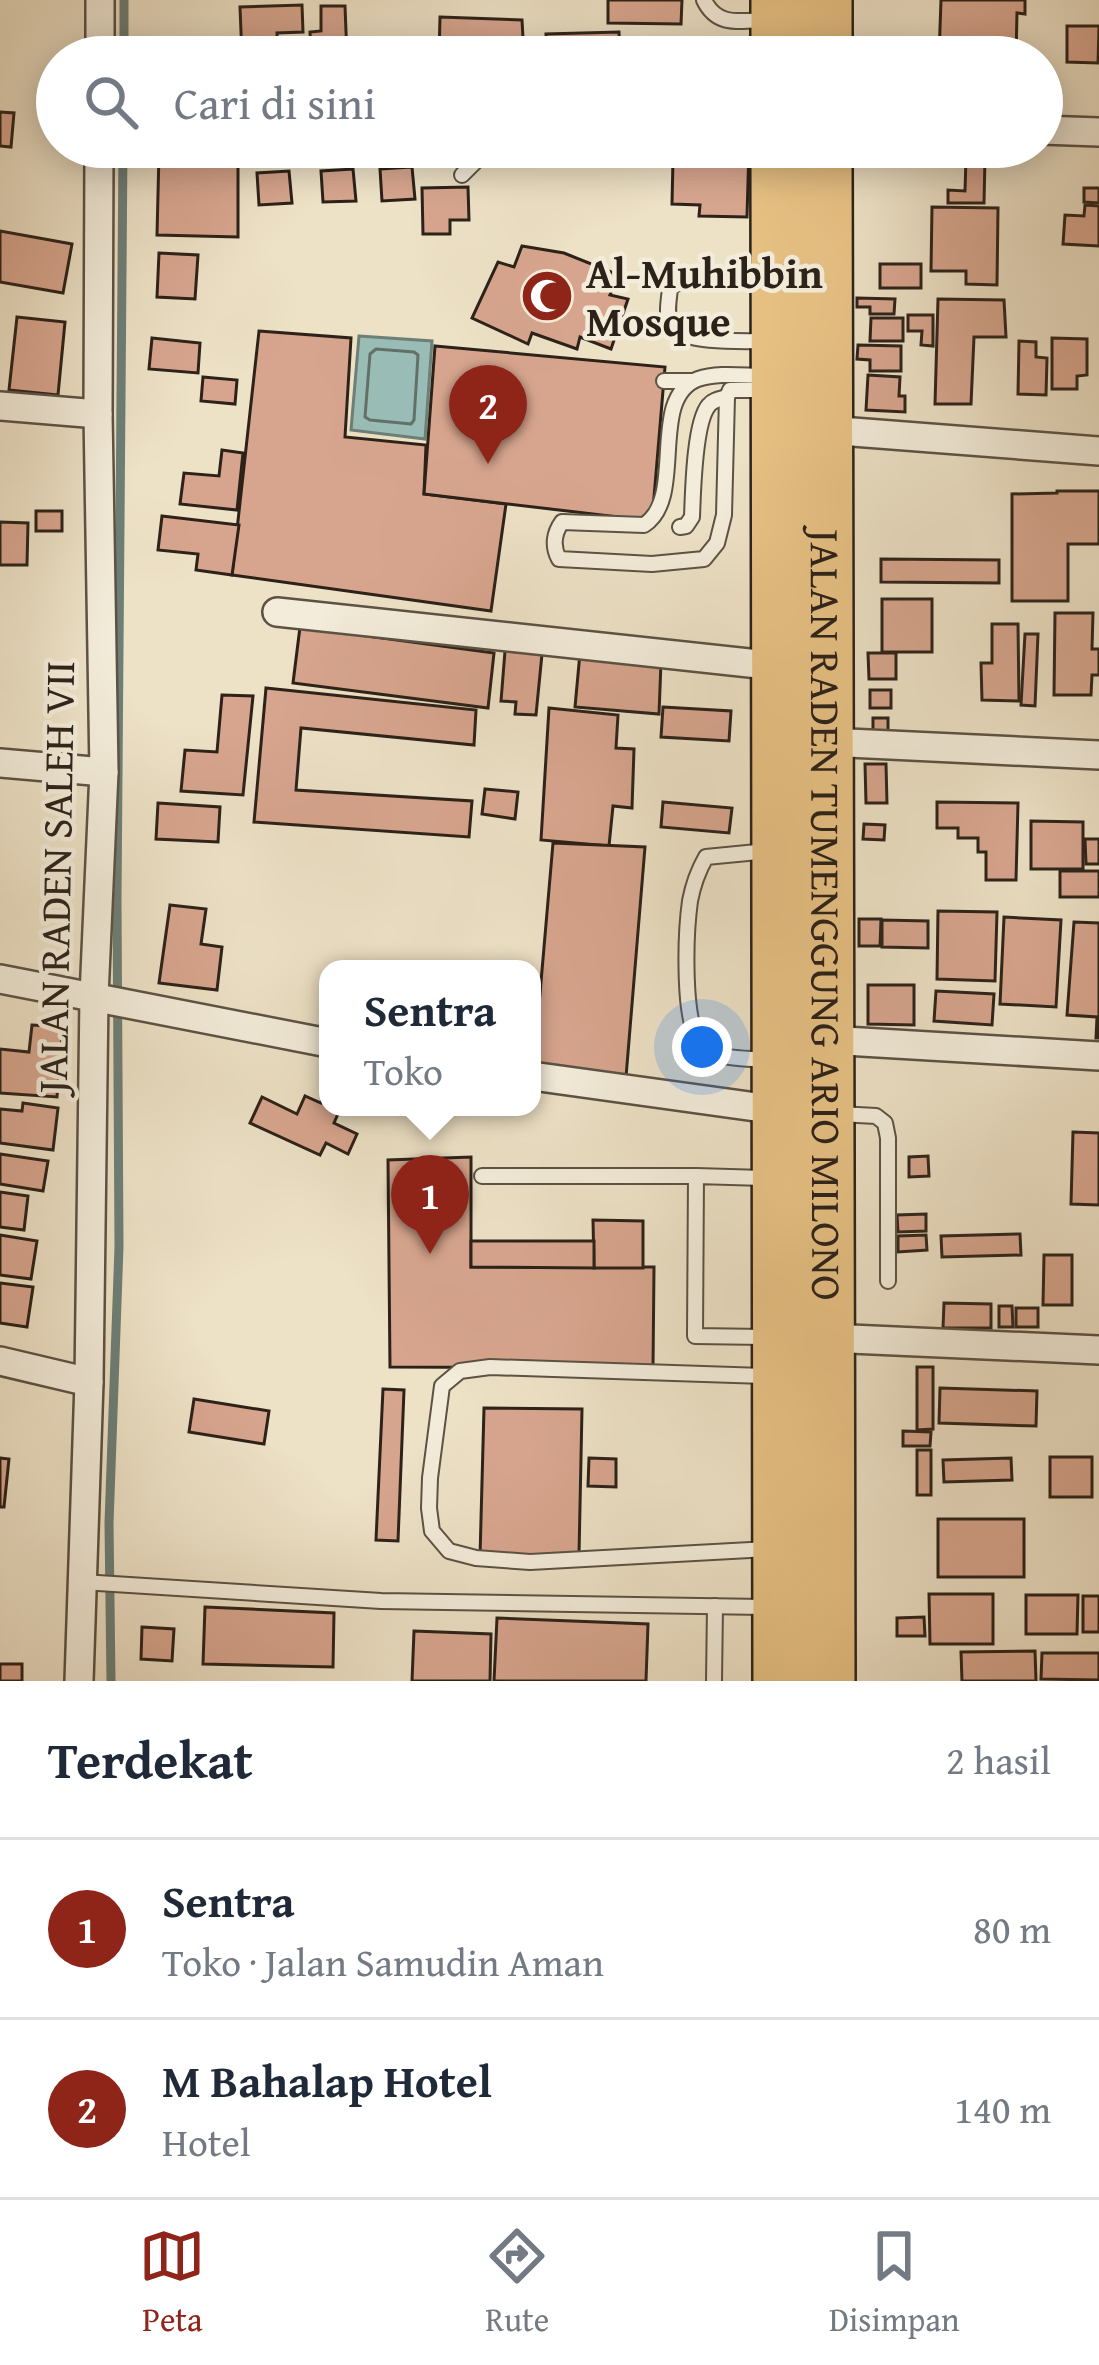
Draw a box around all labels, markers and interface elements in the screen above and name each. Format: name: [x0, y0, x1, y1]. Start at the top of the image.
search box: [36, 36, 1063, 168]
icon: search: [78, 69, 144, 135]
text: Cari di sini: [174, 70, 376, 135]
place label: Al-Muhibbin Mosque: [586, 242, 823, 351]
mosque icon: Al-Muhibbin Mosque: [519, 268, 575, 324]
pin: 2: [449, 365, 527, 464]
street label: JALAN RADEN TUMENGGUNG ARIO MILONO: [796, 524, 859, 1301]
street label: JALAN RADEN SALEH VII: [21, 660, 89, 1099]
popup: [319, 960, 541, 1116]
text: Sentra: [364, 977, 496, 1042]
your location: [672, 1017, 732, 1077]
text: Toko: [364, 1042, 443, 1099]
pin: 1: [391, 1155, 469, 1254]
text: Terdekat: [48, 1722, 253, 1797]
text: 2 hasil: [946, 1731, 1051, 1788]
text: Sentra: [162, 1868, 295, 1933]
text: 1: [77, 1900, 97, 1957]
text: 80 m: [973, 1900, 1051, 1957]
text: Toko · Jalan Samudin Aman: [162, 1933, 604, 1990]
text: M Bahalap Hotel: [162, 2048, 492, 2113]
text: 2: [77, 2080, 97, 2137]
text: 140 m: [954, 2080, 1051, 2137]
text: Hotel: [162, 2113, 251, 2170]
tab: Peta: [139, 2223, 205, 2343]
tab: Rute: [484, 2223, 550, 2343]
tab: Disimpan: [829, 2223, 960, 2343]

